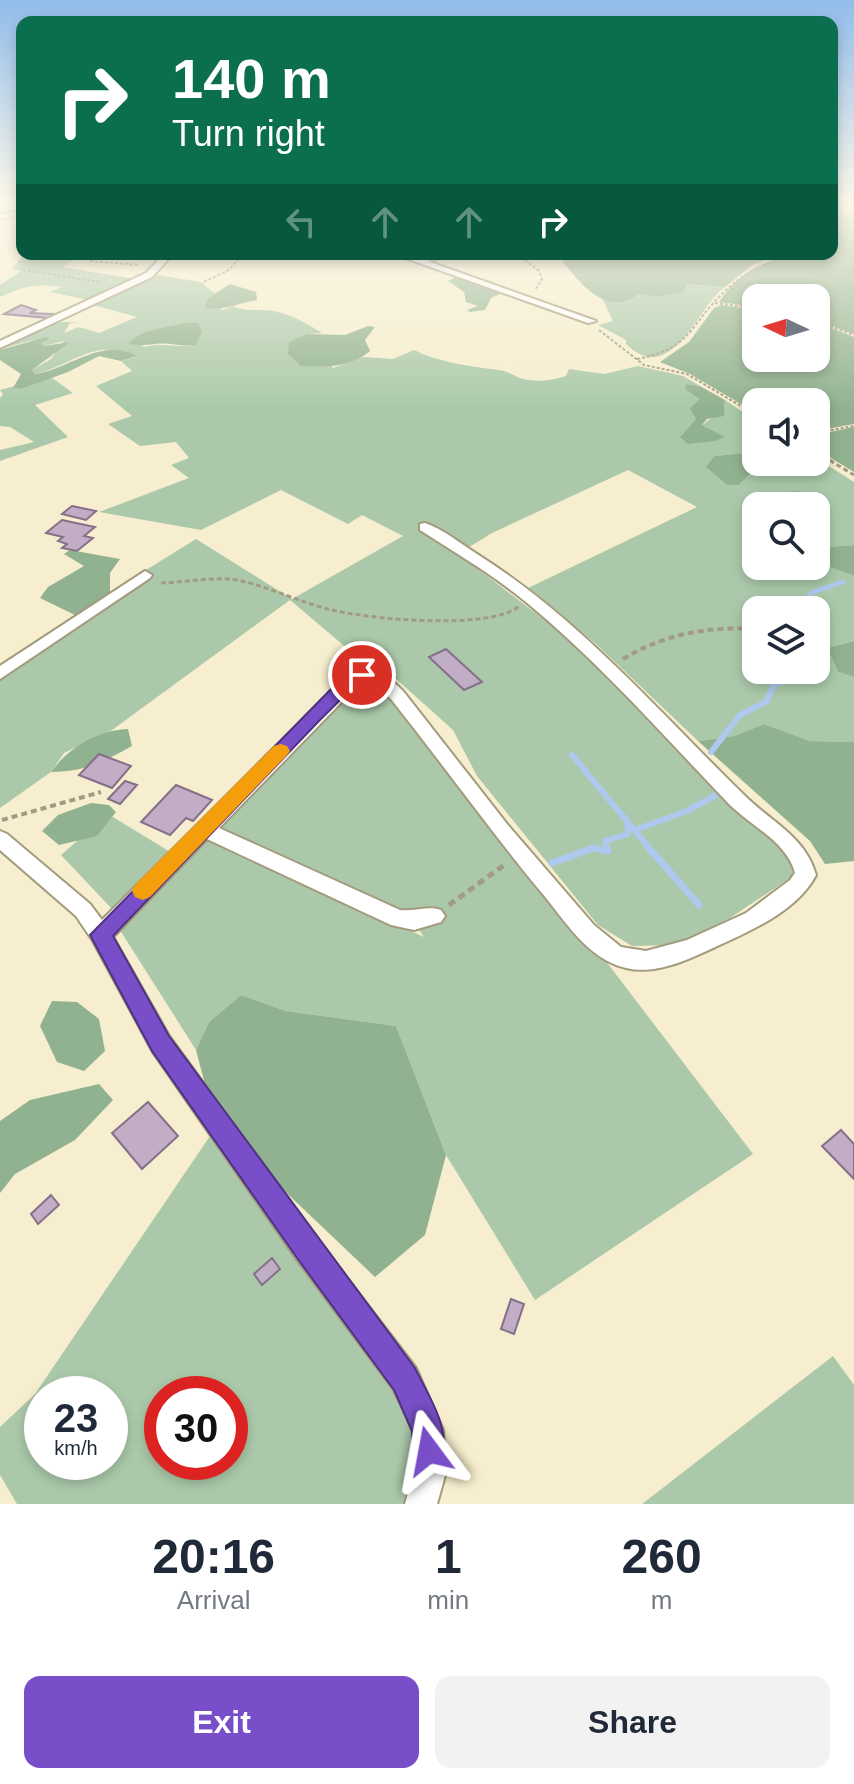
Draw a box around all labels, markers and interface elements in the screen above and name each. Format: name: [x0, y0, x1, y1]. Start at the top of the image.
text: 140 m: [172, 47, 331, 110]
icon: right: [40, 48, 144, 152]
text: Turn right: [172, 113, 325, 154]
icon: left: [279, 200, 323, 244]
icon: ahead: [363, 200, 407, 244]
icon: ahead: [447, 200, 491, 244]
icon: right: [531, 200, 575, 244]
north arrow: [742, 284, 830, 372]
map controls: [742, 284, 830, 684]
button: sound: [742, 388, 830, 476]
button: search: [742, 492, 830, 580]
button: layers: [742, 596, 830, 684]
pin: [328, 641, 396, 709]
icon: arrive: [340, 653, 384, 697]
speed limit sign: 30: [144, 1376, 248, 1480]
text: 23: [54, 1396, 98, 1440]
position arrow: [387, 1409, 471, 1493]
text: km/h: [54, 1437, 98, 1459]
text: 20:16: [152, 1530, 275, 1583]
text: 1: [435, 1530, 462, 1583]
text: 260: [622, 1530, 702, 1583]
text: Arrival: [177, 1585, 251, 1615]
text: min: [427, 1585, 469, 1615]
text: m: [651, 1585, 672, 1615]
button: Exit: [24, 1676, 419, 1768]
button: Share: [435, 1676, 830, 1768]

